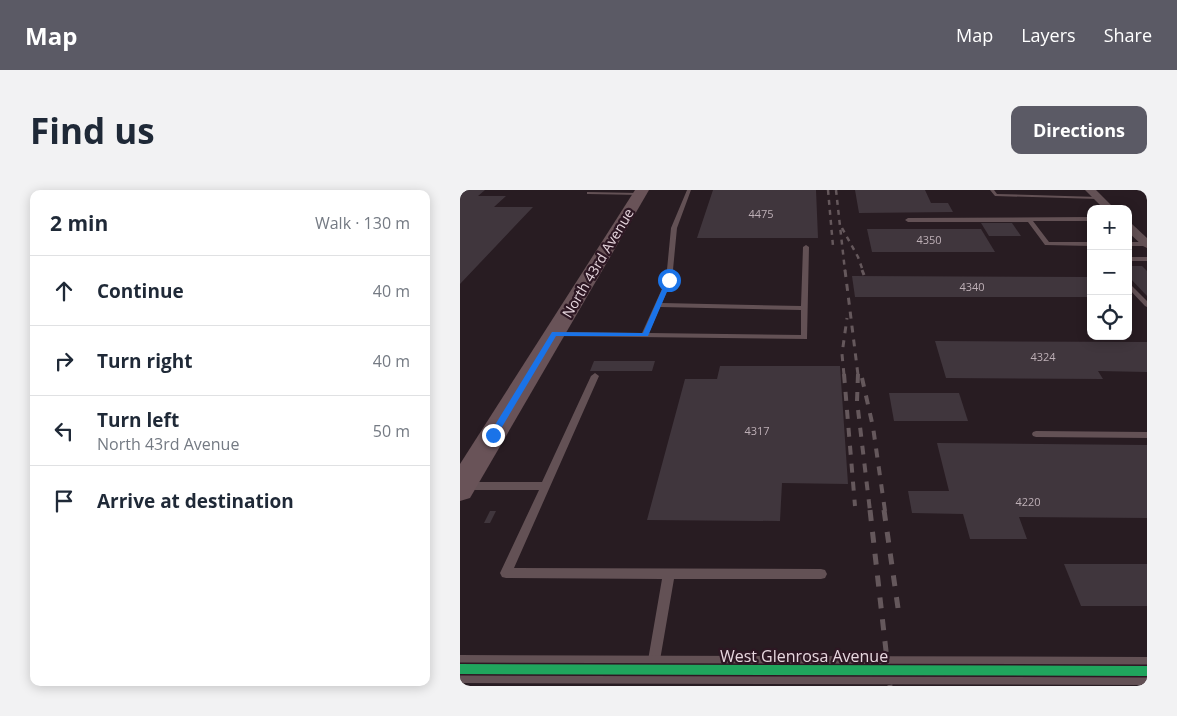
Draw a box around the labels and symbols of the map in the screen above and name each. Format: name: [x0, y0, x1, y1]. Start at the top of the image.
street label: North 43rd Avenue: [557, 204, 638, 321]
house number: 4475: [748, 206, 774, 221]
house number: 4350: [916, 232, 942, 247]
route start: [658, 269, 681, 292]
house number: 4340: [959, 279, 985, 294]
house number: 4324: [1030, 349, 1056, 364]
house number: 4317: [744, 423, 770, 438]
route end: [482, 424, 505, 447]
house number: 4220: [1015, 494, 1041, 509]
street label: West Glenrosa Avenue: [720, 645, 888, 667]

